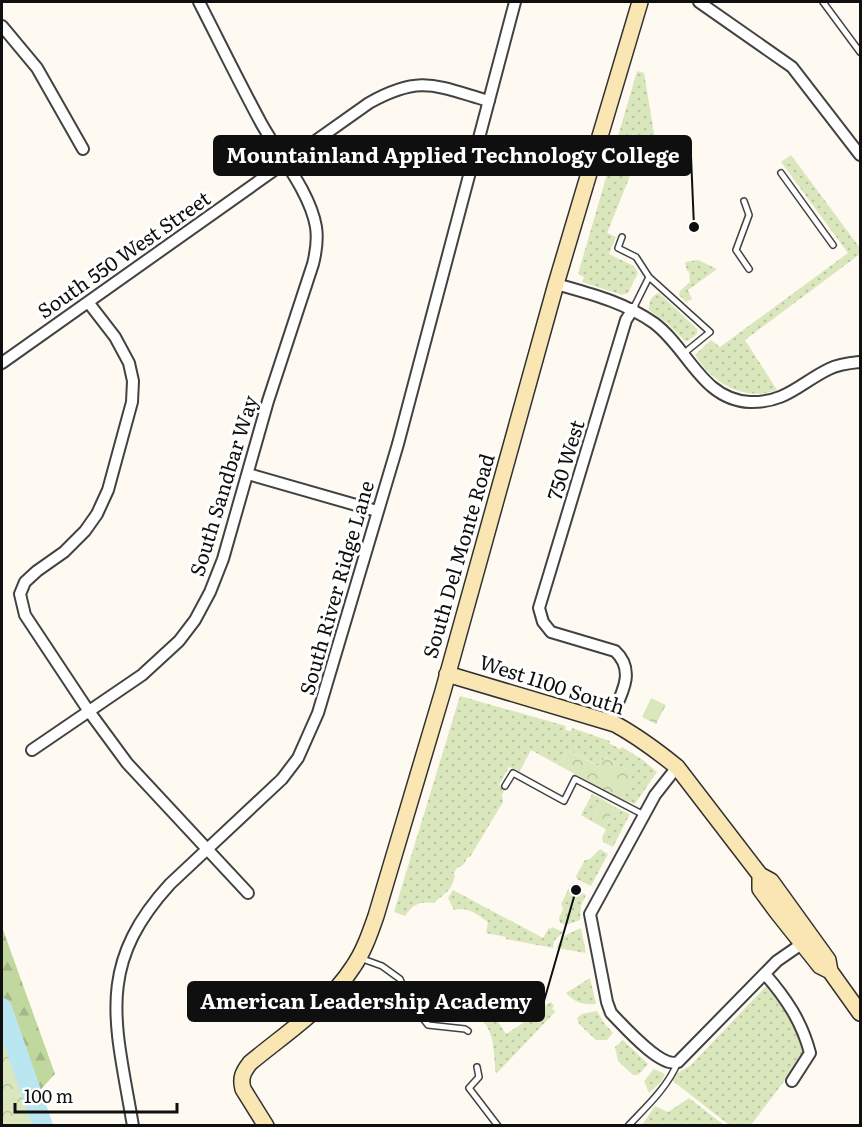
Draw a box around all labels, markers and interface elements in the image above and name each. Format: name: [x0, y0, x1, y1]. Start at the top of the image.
callout: Mountainland Applied Technology College: [214, 136, 691, 175]
text: Mountainland Applied Technology College: [226, 138, 680, 169]
street label: South 550 West Street: [30, 182, 215, 324]
street label: South Sandbar Way: [180, 391, 264, 580]
street label: 750 West: [538, 416, 590, 503]
street label: South Del Monte Road: [413, 450, 501, 661]
street label: South River Ridge Lane: [290, 477, 380, 698]
street label: West 1100 South: [476, 645, 629, 721]
callout: American Leadership Academy: [188, 982, 544, 1021]
text: American Leadership Academy: [200, 984, 532, 1015]
scale bar: [15, 1076, 177, 1114]
text: 100 m: [24, 1082, 73, 1109]

